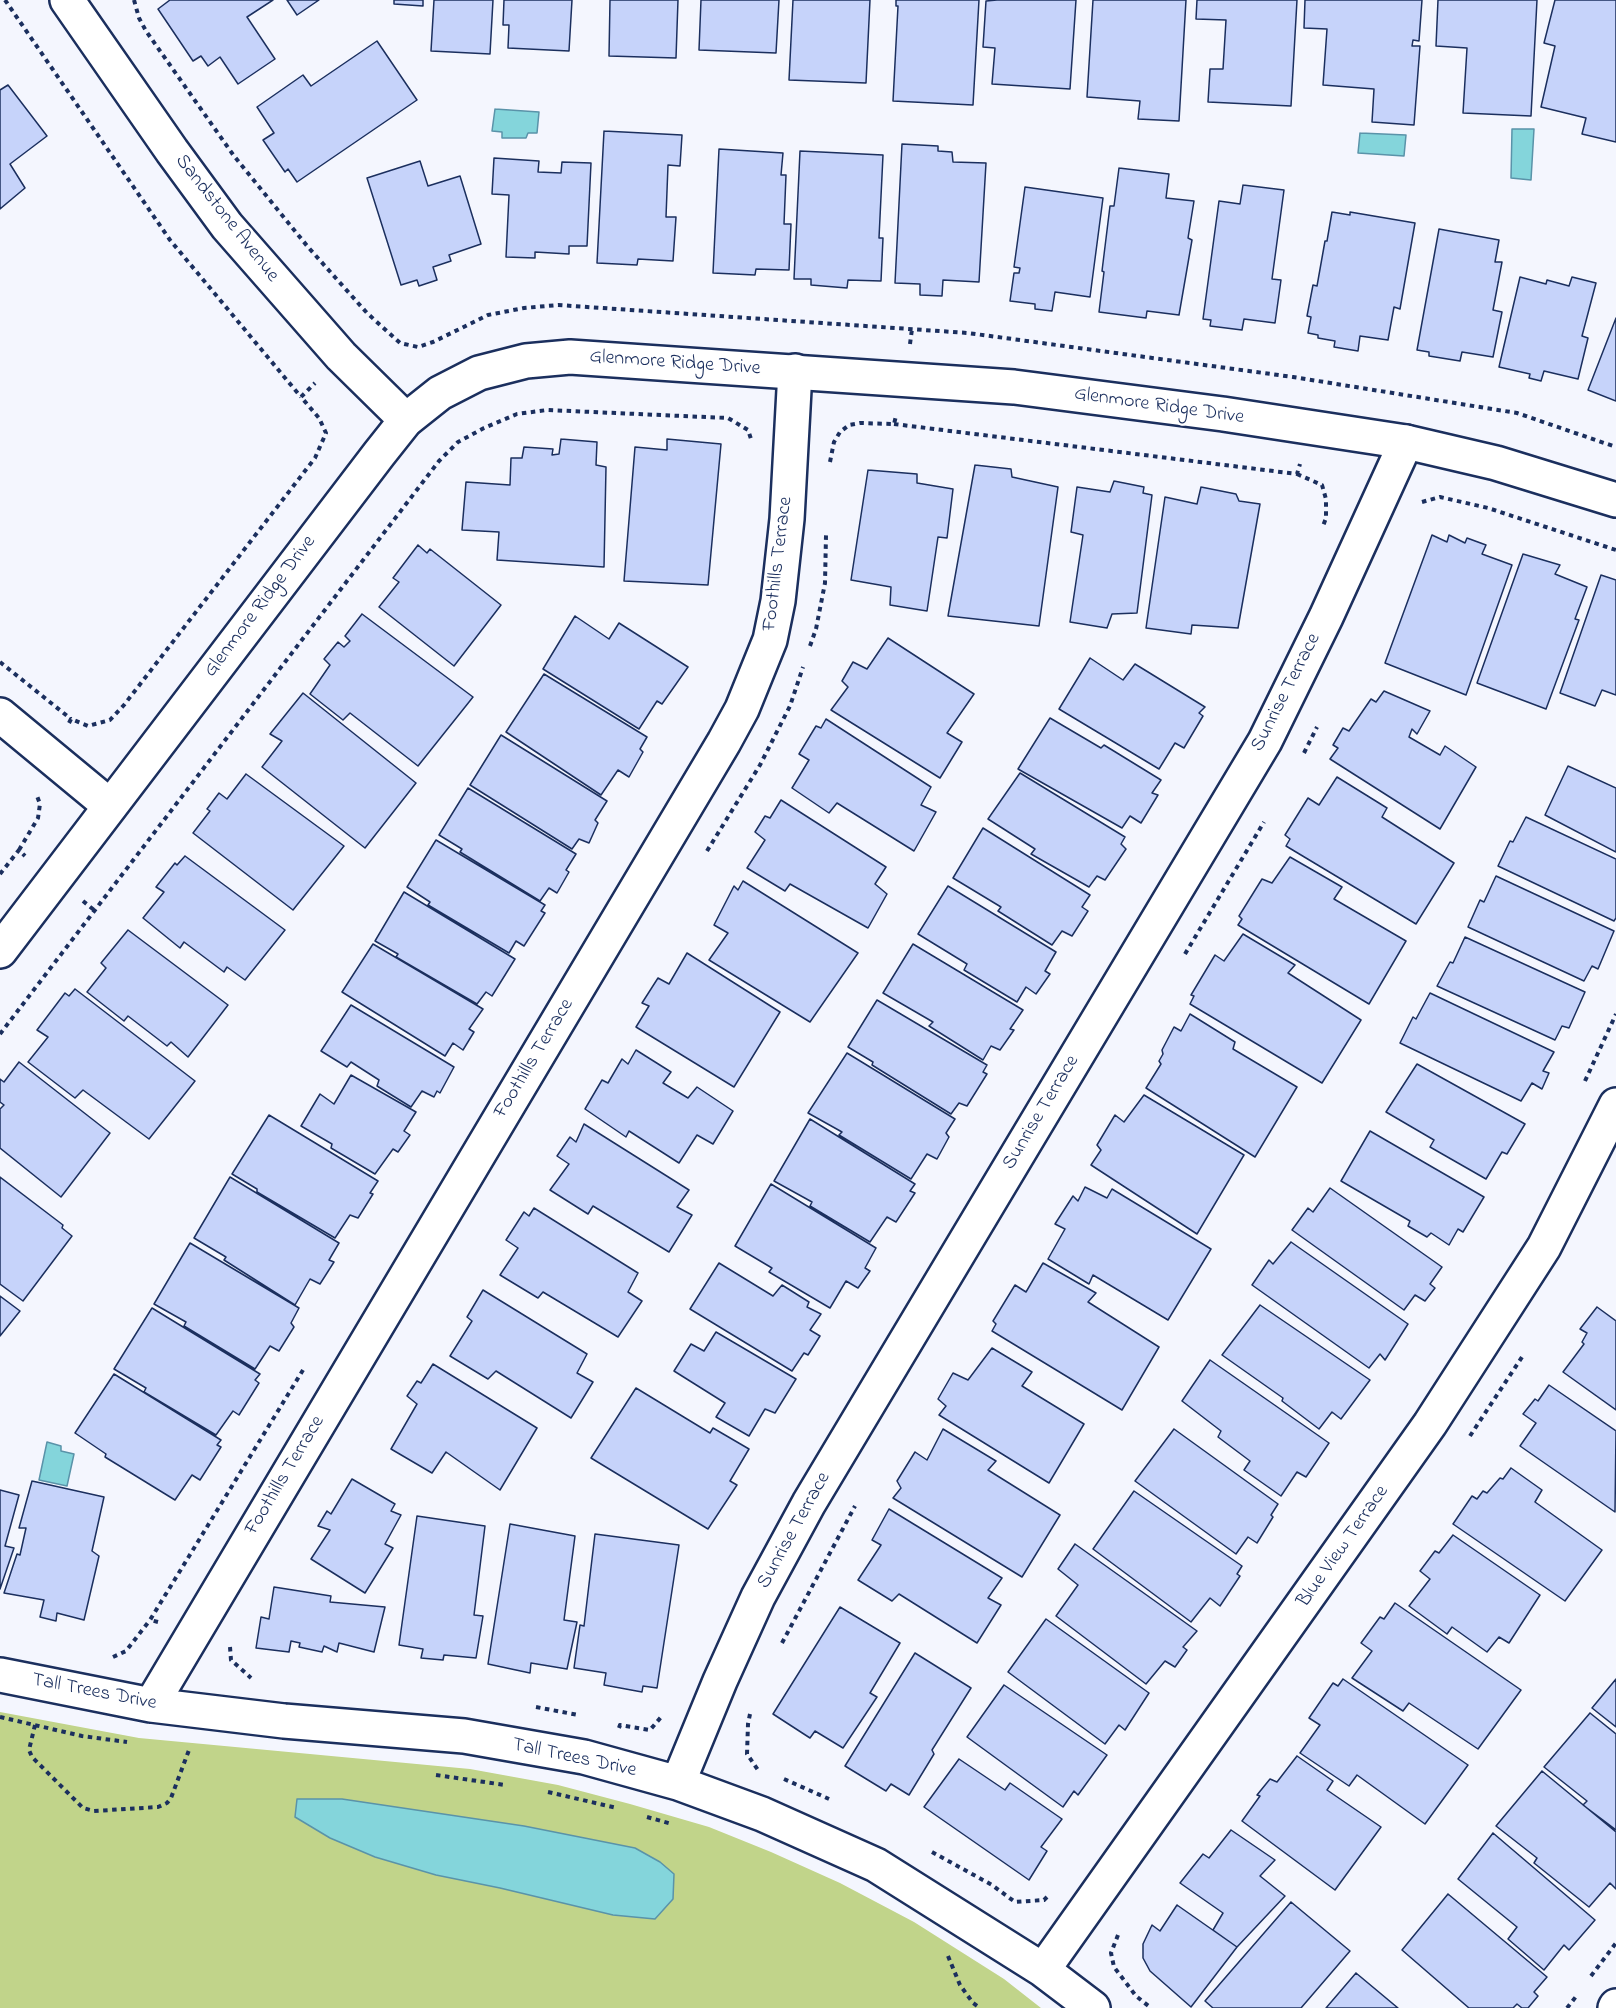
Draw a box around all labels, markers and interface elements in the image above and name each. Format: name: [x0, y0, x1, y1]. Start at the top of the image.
street label: Sandstone Avenue: [169, 150, 283, 288]
street label: Glenmore Ridge Drive: [589, 346, 761, 382]
street label: Glenmore Ridge Drive: [1072, 383, 1246, 431]
street label: Foothills Terrace: [759, 495, 799, 633]
street label: Glenmore Ridge Drive: [200, 531, 322, 683]
street label: Sunrise Terrace: [1247, 630, 1327, 756]
street label: Foothills Terrace: [490, 995, 580, 1123]
street label: Sunrise Terrace: [998, 1051, 1086, 1175]
street label: Foothills Terrace: [241, 1412, 331, 1540]
street label: Sunrise Terrace: [753, 1469, 837, 1593]
street label: Blue View Terrace: [1293, 1481, 1395, 1613]
street label: Tall Trees Drive: [30, 1669, 158, 1717]
street label: Tall Trees Drive: [510, 1734, 638, 1784]

